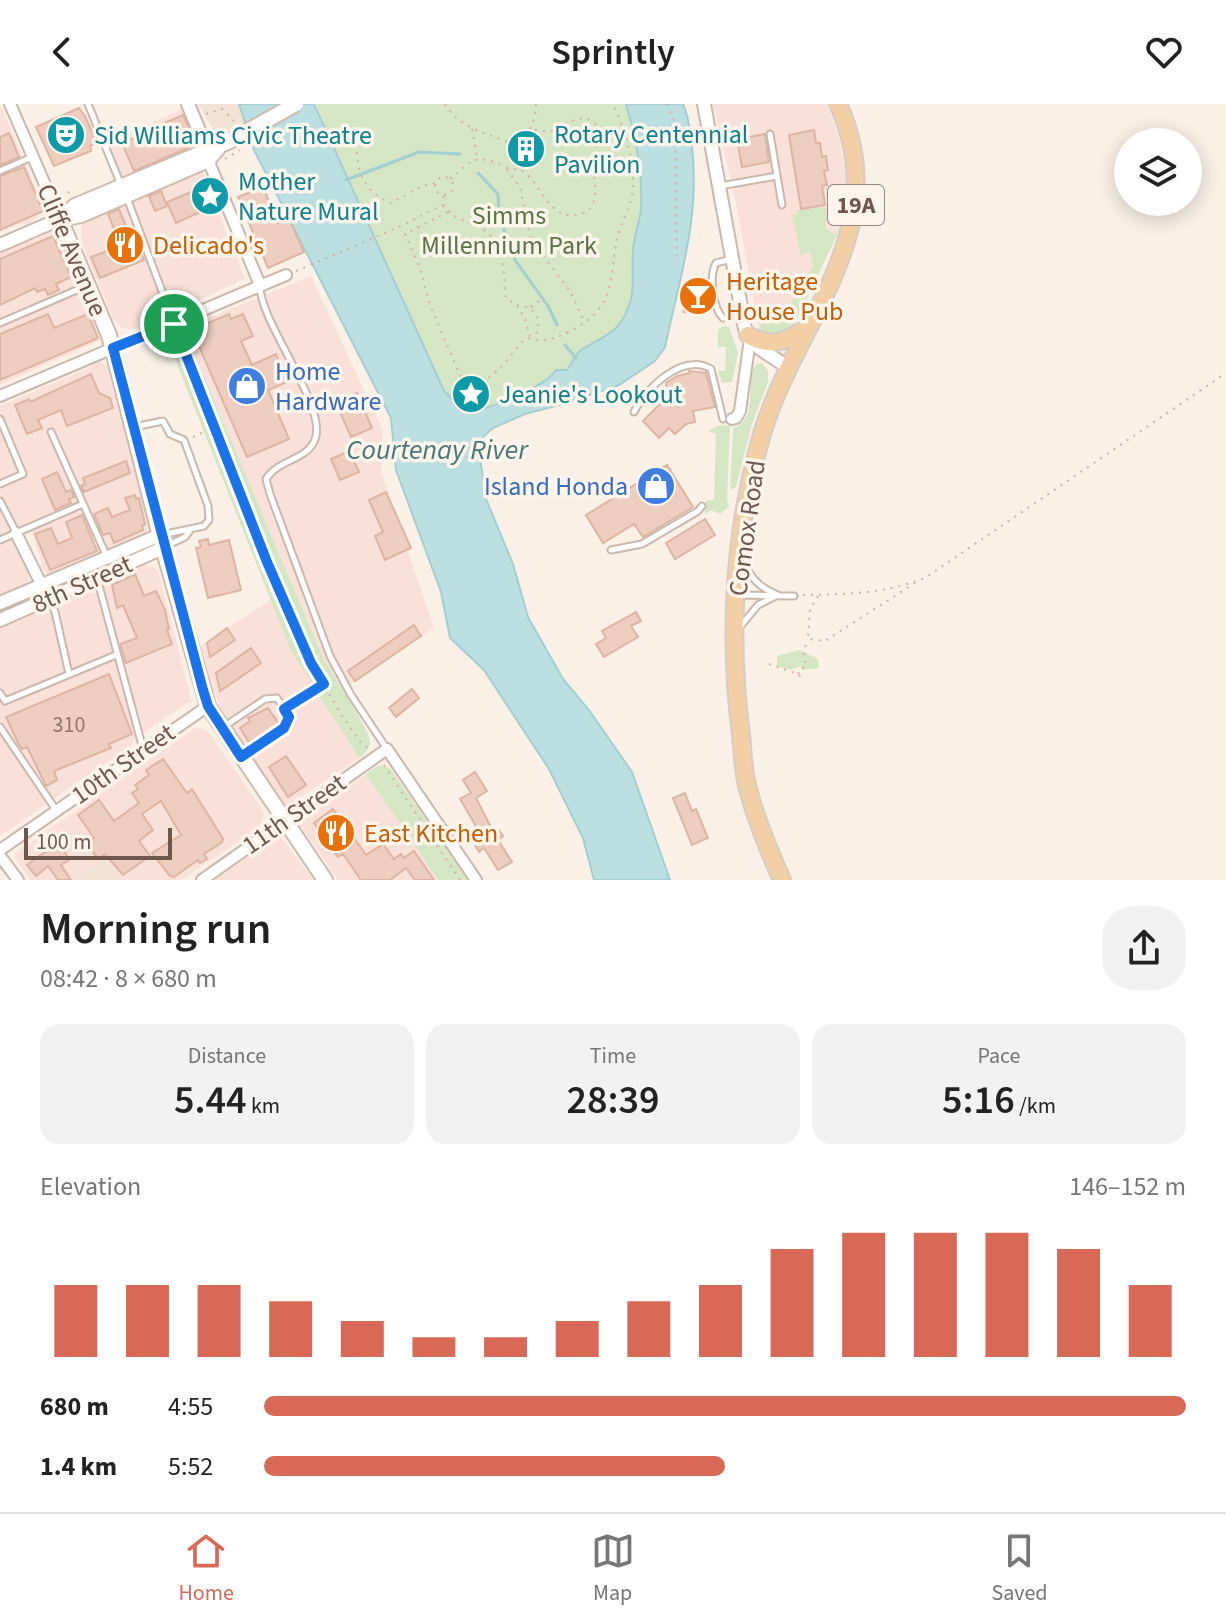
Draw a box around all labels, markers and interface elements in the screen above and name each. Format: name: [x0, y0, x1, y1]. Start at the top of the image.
text: Sprintly: [551, 27, 675, 78]
icon: back: [40, 30, 84, 74]
icon: heart: [1142, 30, 1186, 74]
theatre icon: Sid Williams Civic Theatre: [45, 114, 87, 156]
place label: Rotary Centennial Pavilion: [554, 116, 748, 183]
place label: Sid Williams Civic Theatre: [94, 117, 372, 154]
building icon: Rotary Centennial Pavilion: [505, 128, 547, 170]
map controls: [1114, 128, 1202, 216]
button: layers: [1114, 128, 1202, 216]
place label: Mother Nature Mural: [238, 163, 379, 230]
place icon: Mother Nature Mural: [189, 175, 231, 217]
street label: Cliffe Avenue: [27, 178, 117, 322]
road number: 19A: [828, 185, 884, 225]
park label: Simms Millennium Park: [421, 197, 597, 264]
restaurant icon: Delicado's: [104, 224, 146, 266]
place label: Delicado's: [153, 227, 264, 264]
place label: Heritage House Pub: [726, 263, 843, 330]
bar icon: Heritage House Pub: [677, 275, 719, 317]
pin: [140, 290, 208, 358]
icon: arrive: [152, 302, 196, 346]
place label: Home Hardware: [275, 353, 381, 420]
shop icon: Home Hardware: [226, 365, 268, 407]
place icon: Jeanie's Lookout: [450, 373, 492, 415]
place label: Jeanie's Lookout: [499, 376, 683, 413]
water label: Courtenay River: [346, 430, 529, 470]
street label: Comox Road: [719, 458, 775, 598]
shop icon: Island Honda: [635, 465, 677, 507]
place label: Island Honda: [484, 468, 628, 505]
street label: 8th Street: [26, 545, 138, 622]
house number: 310: [53, 709, 85, 741]
street label: 10th Street: [64, 715, 183, 813]
street label: 11th Street: [235, 765, 354, 863]
restaurant icon: East Kitchen: [315, 812, 357, 854]
place label: East Kitchen: [364, 815, 498, 852]
scale bar: [24, 824, 172, 860]
text: 100 m: [36, 826, 91, 858]
text: Morning run: [40, 898, 271, 961]
button: share: [1102, 906, 1186, 990]
text: 08:42 · 8 × 680 m: [40, 960, 217, 997]
text: Distance: [188, 1040, 266, 1072]
text: Time: [590, 1040, 636, 1072]
text: Pace: [977, 1040, 1021, 1072]
text: 5.44: [174, 1072, 247, 1129]
text: 28:39: [566, 1072, 660, 1129]
text: 5:16: [942, 1072, 1015, 1129]
text: km: [247, 1090, 280, 1122]
text: /km: [1015, 1090, 1056, 1122]
text: Elevation: [40, 1168, 141, 1205]
text: 146–152 m: [1069, 1168, 1186, 1205]
text: 680 m: [40, 1388, 109, 1425]
text: 4:55: [168, 1388, 213, 1425]
text: 1.4 km: [40, 1448, 117, 1485]
text: 5:52: [168, 1448, 213, 1485]
tab: Home: [178, 1529, 234, 1609]
tab: Map: [591, 1529, 635, 1609]
tab: Saved: [991, 1529, 1048, 1609]

